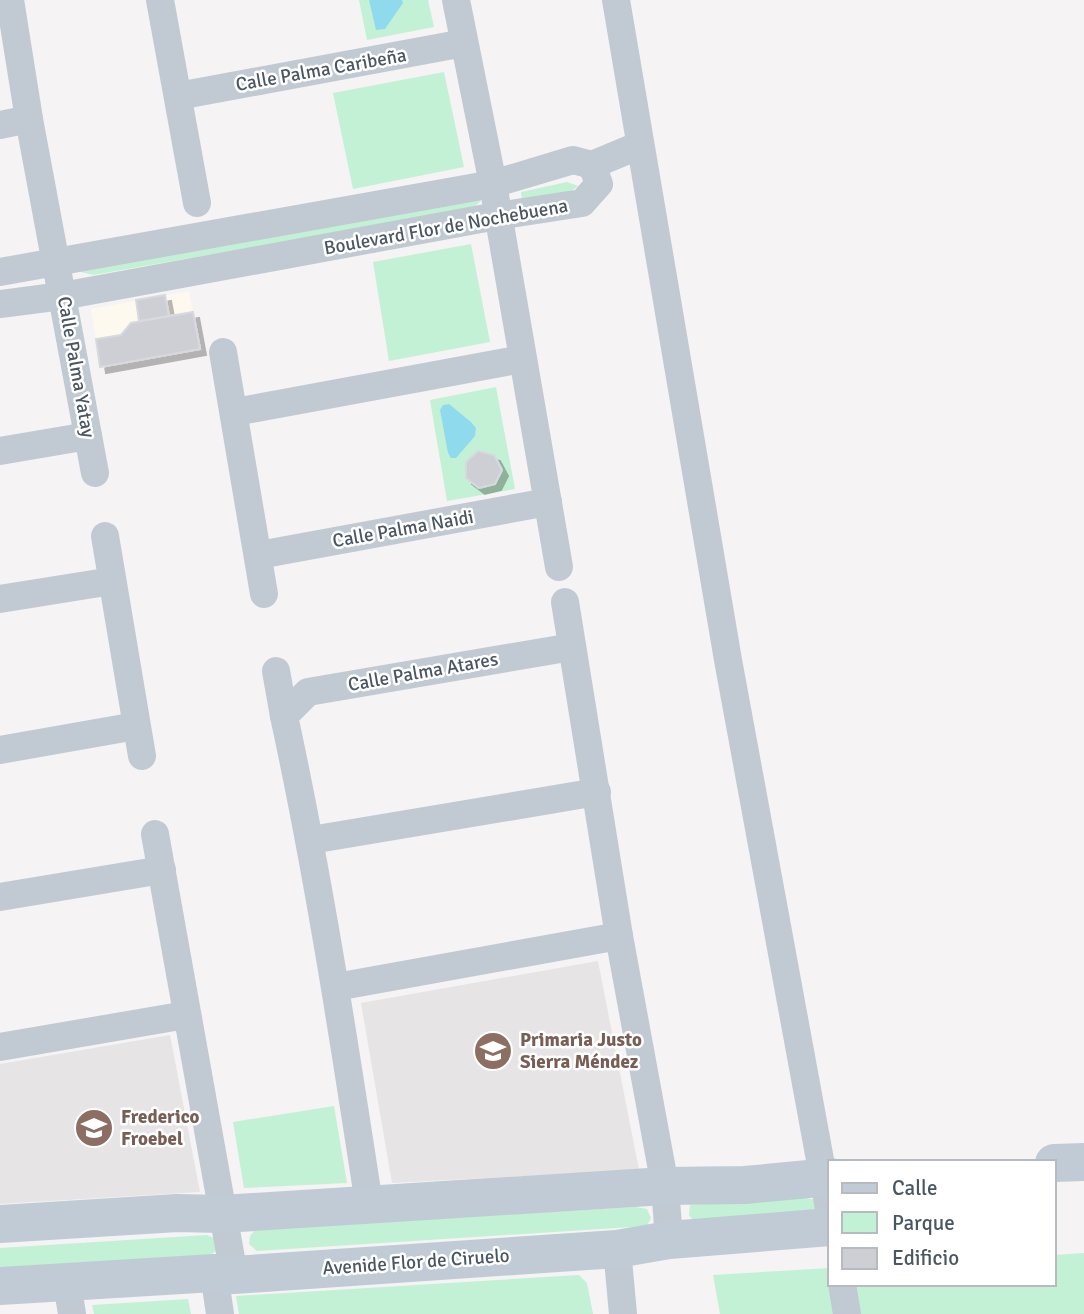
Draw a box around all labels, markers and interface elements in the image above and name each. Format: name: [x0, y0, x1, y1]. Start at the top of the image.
street label: Calle Palma Caribeña: [234, 43, 408, 97]
street label: Boulevard Flor de Nochebuena: [322, 194, 570, 260]
street label: Calle Palma Yatay: [52, 295, 100, 440]
street label: Calle Palma Naidi: [331, 505, 475, 553]
street label: Calle Palma Atares: [346, 647, 500, 697]
place label: Primaria Justo Sierra Méndez: [520, 1028, 642, 1074]
school or university icon: Primaria Justo Sierra Méndez: [472, 1030, 514, 1072]
place label: Frederico Froebel: [121, 1105, 200, 1151]
school or university icon: Frederico Froebel: [73, 1107, 115, 1149]
legend: [828, 1160, 1056, 1286]
text: Calle: [892, 1175, 938, 1201]
text: Parque: [892, 1210, 955, 1236]
street label: Avenide Flor de Ciruelo: [322, 1243, 510, 1281]
text: Edificio: [892, 1245, 959, 1271]

